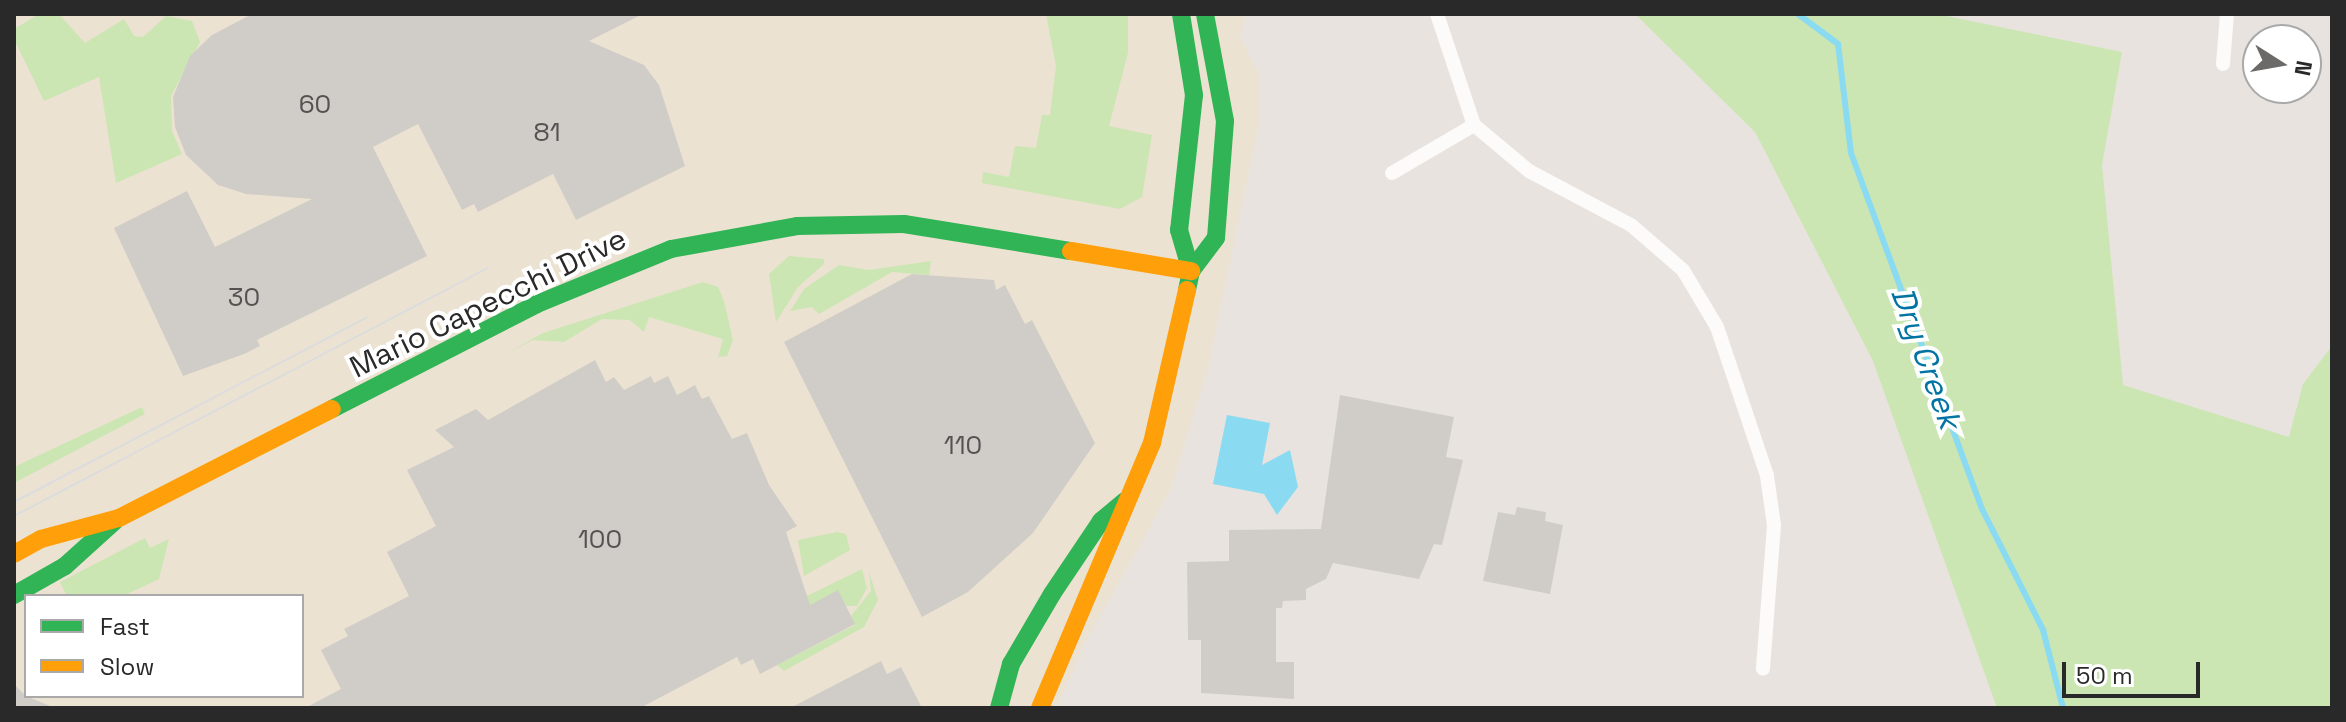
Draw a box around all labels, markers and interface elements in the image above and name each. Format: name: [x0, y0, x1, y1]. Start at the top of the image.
north arrow: [2242, 24, 2322, 104]
text: N: [2288, 58, 2319, 78]
house number: 60: [299, 89, 331, 121]
house number: 81: [533, 117, 561, 149]
street label: Mario Capecchi Drive: [344, 220, 632, 386]
house number: 30: [228, 282, 260, 314]
water label: Dry Creek: [1883, 282, 1969, 434]
house number: 110: [944, 430, 982, 462]
house number: 100: [578, 524, 622, 556]
legend: [24, 594, 304, 698]
text: Fast: [100, 611, 150, 642]
scale bar: [2066, 646, 2204, 696]
text: Slow: [100, 651, 154, 682]
text: 50 m: [2076, 660, 2133, 691]

